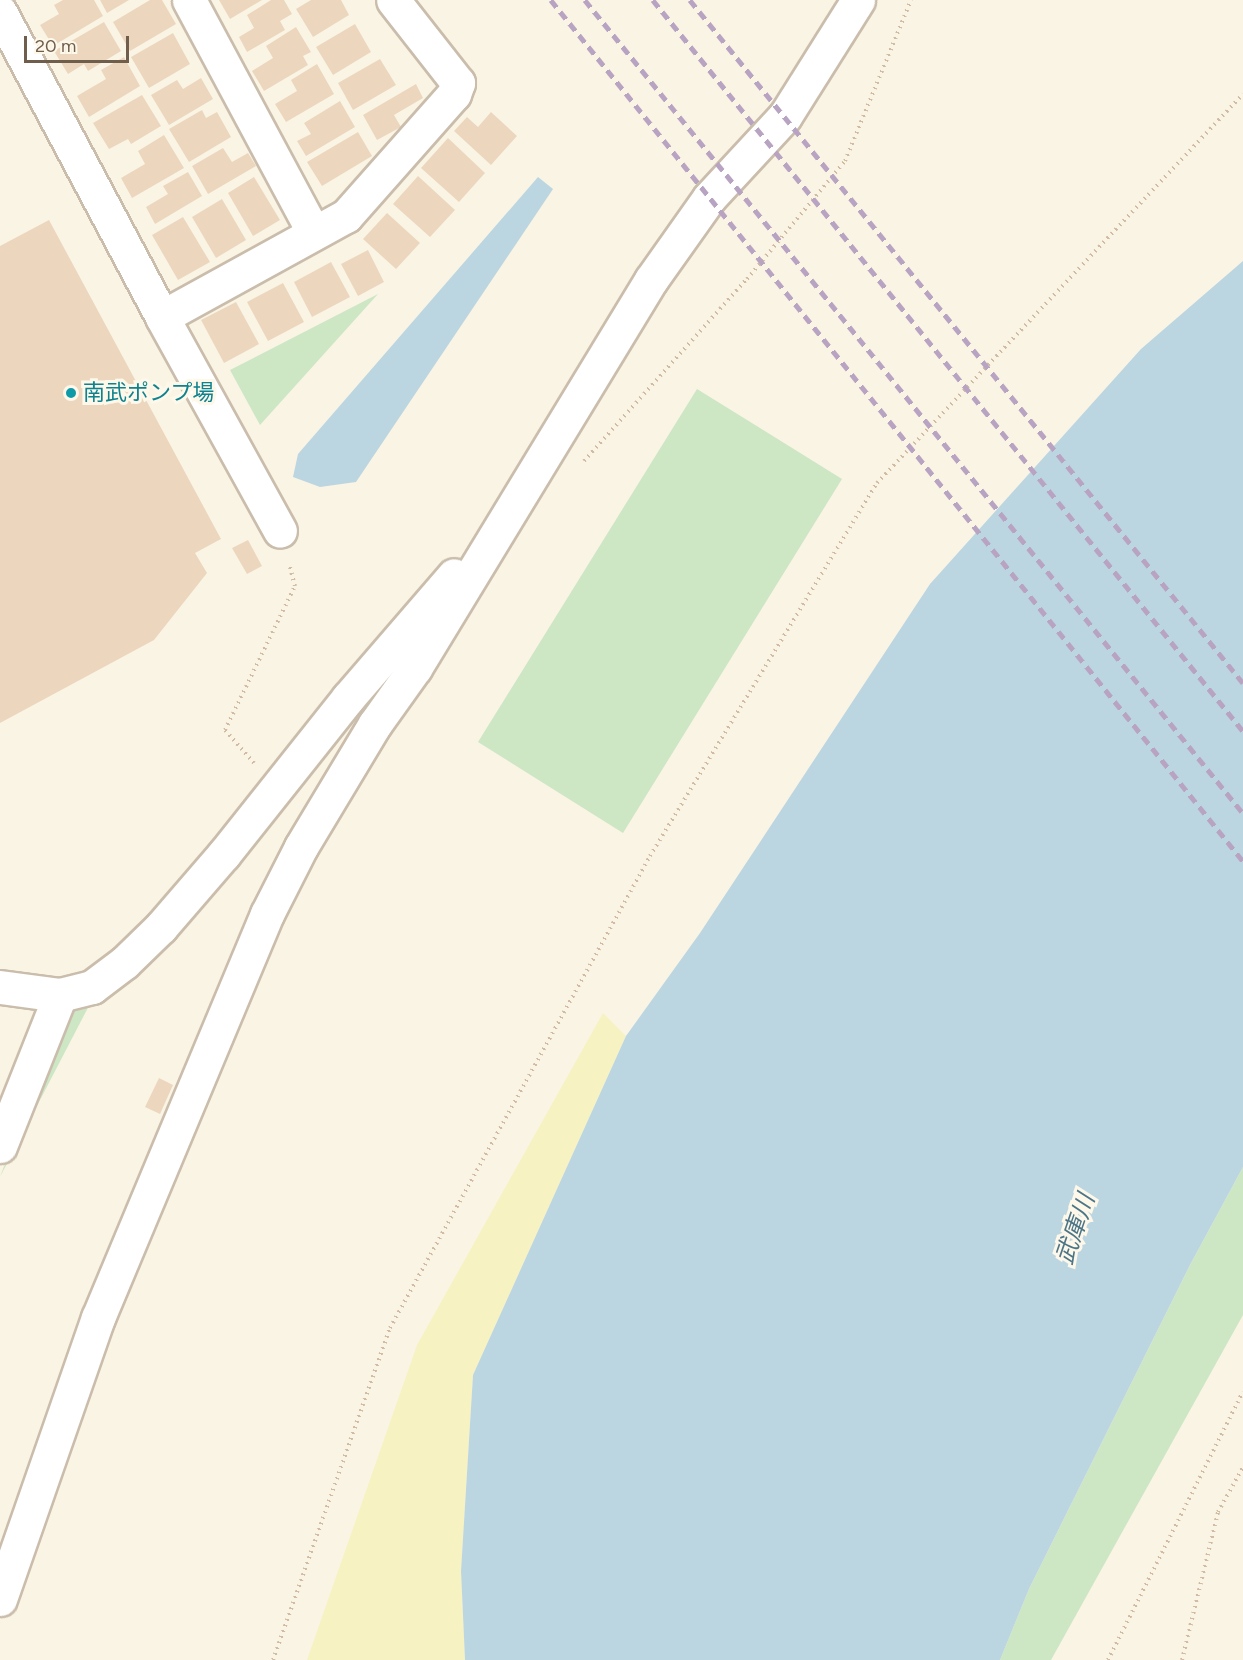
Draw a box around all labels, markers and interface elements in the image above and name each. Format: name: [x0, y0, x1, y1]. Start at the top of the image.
scale bar: [27, 24, 132, 62]
text: 20 m: [35, 35, 76, 57]
place label: 南武ポンプ場: [83, 380, 215, 406]
marker: 南武ポンプ場: [64, 386, 78, 400]
water label: 武庫川: [1050, 1190, 1100, 1268]

